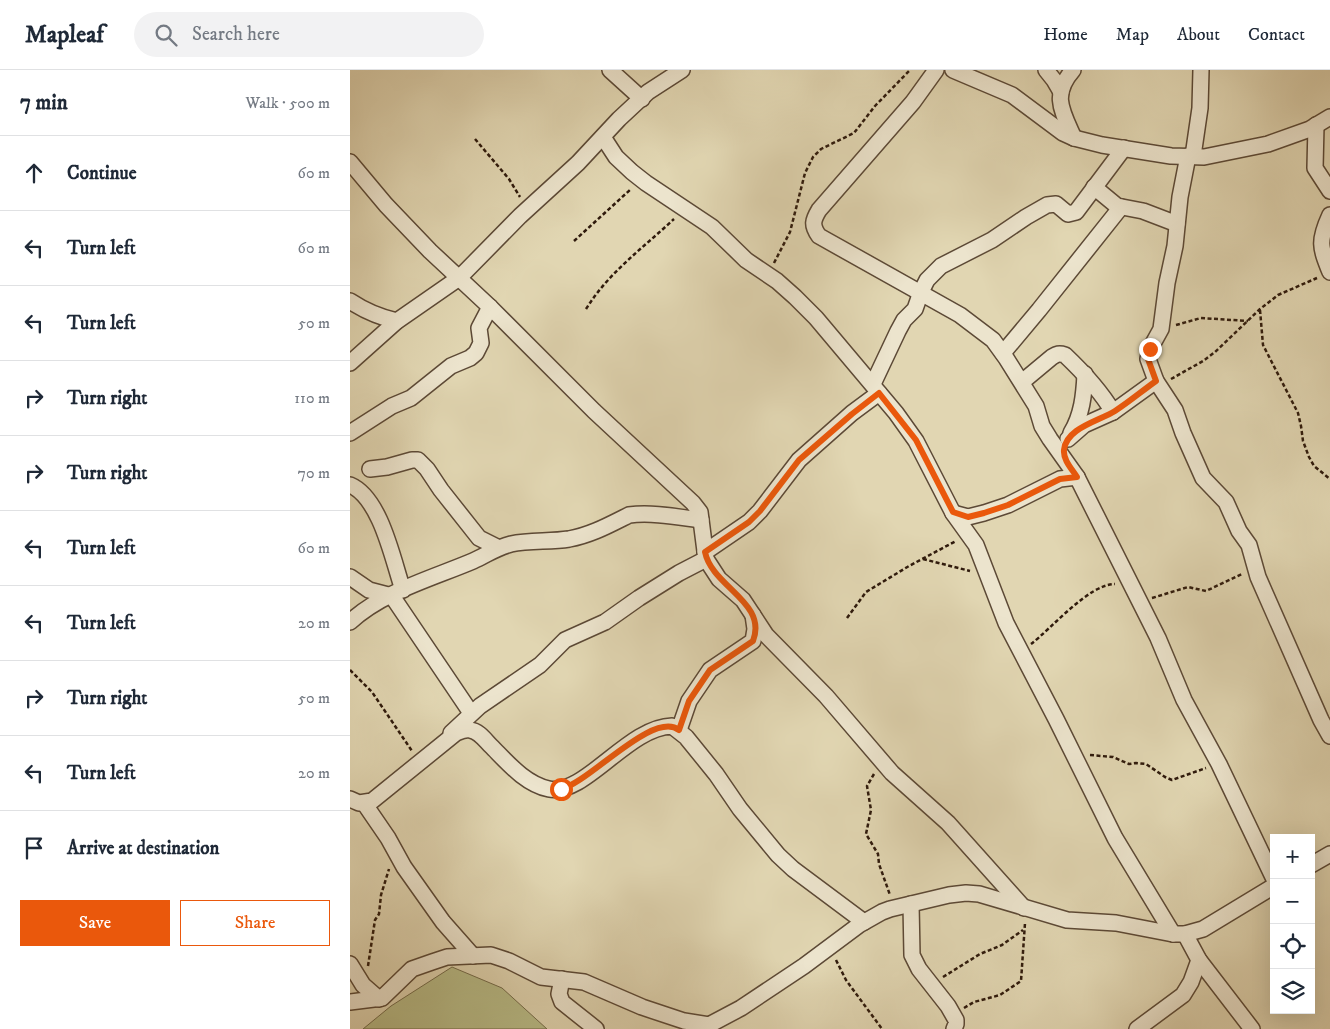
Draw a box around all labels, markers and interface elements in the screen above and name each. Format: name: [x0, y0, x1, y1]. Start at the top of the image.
search box: [134, 12, 484, 57]
text: Mapleaf: [25, 20, 104, 50]
icon: search: [152, 21, 180, 49]
text: Search here: [192, 23, 280, 46]
text: Home: [1043, 24, 1088, 46]
text: Map: [1116, 24, 1149, 46]
text: About: [1177, 24, 1220, 46]
text: Contact: [1248, 24, 1305, 46]
text: 7 min: [20, 90, 68, 116]
text: Walk · 500 m: [245, 93, 330, 113]
icon: ahead: [20, 159, 48, 187]
text: Continue: [67, 162, 137, 185]
text: 60 m: [298, 163, 330, 183]
icon: left: [20, 234, 48, 262]
text: Turn left: [67, 237, 136, 260]
text: 60 m: [298, 238, 330, 258]
icon: left: [20, 309, 48, 337]
text: Turn left: [67, 312, 136, 335]
text: 50 m: [298, 313, 330, 333]
route end: [1139, 338, 1162, 361]
icon: right: [20, 384, 48, 412]
text: Turn right: [67, 387, 147, 410]
text: 110 m: [294, 388, 330, 408]
icon: right: [20, 459, 48, 487]
text: Turn right: [67, 462, 147, 485]
text: 70 m: [298, 463, 330, 483]
icon: left: [20, 534, 48, 562]
text: Turn left: [67, 537, 136, 560]
text: 60 m: [298, 538, 330, 558]
icon: left: [20, 609, 48, 637]
text: Turn left: [67, 612, 136, 635]
text: 20 m: [298, 613, 330, 633]
icon: right: [20, 684, 48, 712]
text: Turn right: [67, 687, 147, 710]
text: 50 m: [298, 688, 330, 708]
icon: left: [20, 759, 48, 787]
text: Turn left: [67, 762, 136, 785]
text: 20 m: [298, 763, 330, 783]
route start: [550, 778, 573, 801]
icon: arrive: [20, 834, 48, 862]
map controls: [1270, 834, 1315, 1014]
button: +: [1270, 834, 1315, 879]
text: Arrive at destination: [67, 837, 219, 860]
button: −: [1270, 879, 1315, 924]
button: Save: [20, 900, 170, 946]
button: Share: [180, 900, 330, 946]
button: locate: [1270, 924, 1315, 969]
button: layers: [1270, 969, 1315, 1014]

